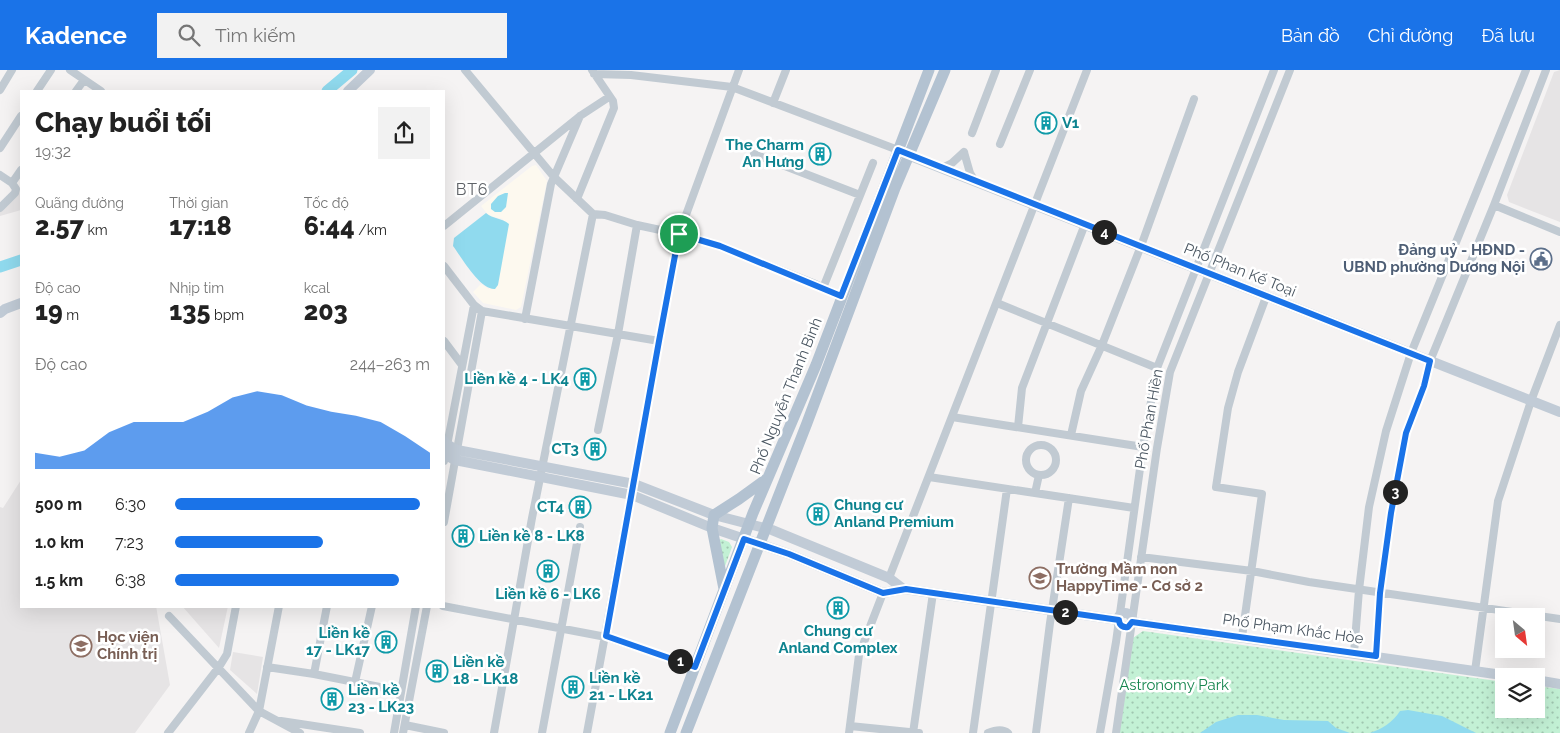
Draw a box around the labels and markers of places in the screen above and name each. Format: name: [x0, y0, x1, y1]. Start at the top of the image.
building icon: V1: [1034, 111, 1058, 135]
place label: V1: [1062, 114, 1080, 132]
place label: The Charm An Hưng: [725, 136, 804, 171]
building icon: The Charm An Hưng: [808, 142, 832, 166]
pin: [658, 213, 700, 255]
pin: 4: [1092, 220, 1116, 244]
place label: Đảng uỷ - HĐND - UBND phường Dương Nội: [1343, 241, 1525, 276]
public building icon: Đảng uỷ - HĐND - UBND phường Dương Nội: [1529, 247, 1553, 271]
building icon: Liền kề 4 - LK4: [573, 367, 597, 391]
place label: Liền kề 4 - LK4: [464, 370, 569, 388]
building icon: CT3: [583, 437, 607, 461]
place label: CT3: [552, 440, 579, 458]
pin: 3: [1382, 480, 1408, 504]
building icon: CT4: [568, 495, 592, 519]
place label: Chung cư Anland Premium: [834, 496, 954, 531]
place label: CT4: [537, 498, 564, 516]
building icon: Chung cư Anland Premium: [806, 502, 830, 526]
building icon: Liền kề 8 - LK8: [451, 524, 475, 548]
place label: Liền kề 8 - LK8: [479, 527, 585, 545]
building icon: Liền kề 6 - LK6: [536, 559, 560, 583]
place label: Trường Mầm non HappyTime - Cơ sở 2: [1056, 560, 1203, 595]
school or university icon: Trường Mầm non HappyTime - Cơ sở 2: [1028, 566, 1052, 590]
place label: Liền kề 6 - LK6: [495, 585, 601, 603]
building icon: Chung cư Anland Complex: [826, 596, 850, 620]
pin: 2: [1052, 600, 1078, 624]
place label: Chung cư Anland Complex: [778, 622, 898, 657]
place label: Liền kề 17 - LK17: [306, 624, 371, 659]
place label: Học viện Chính trị: [97, 628, 159, 663]
building icon: Liền kề 17 - LK17: [374, 630, 398, 654]
school or university icon: Học viện Chính trị: [69, 634, 93, 658]
pin: 1: [668, 648, 692, 674]
place label: Liền kề 18 - LK18: [453, 653, 518, 688]
building icon: Liền kề 18 - LK18: [425, 659, 449, 683]
place label: Liền kề 21 - LK21: [589, 669, 654, 704]
building icon: Liền kề 21 - LK21: [561, 675, 585, 699]
place label: Liền kề 23 - LK23: [348, 681, 414, 716]
building icon: Liền kề 23 - LK23: [320, 687, 344, 711]

